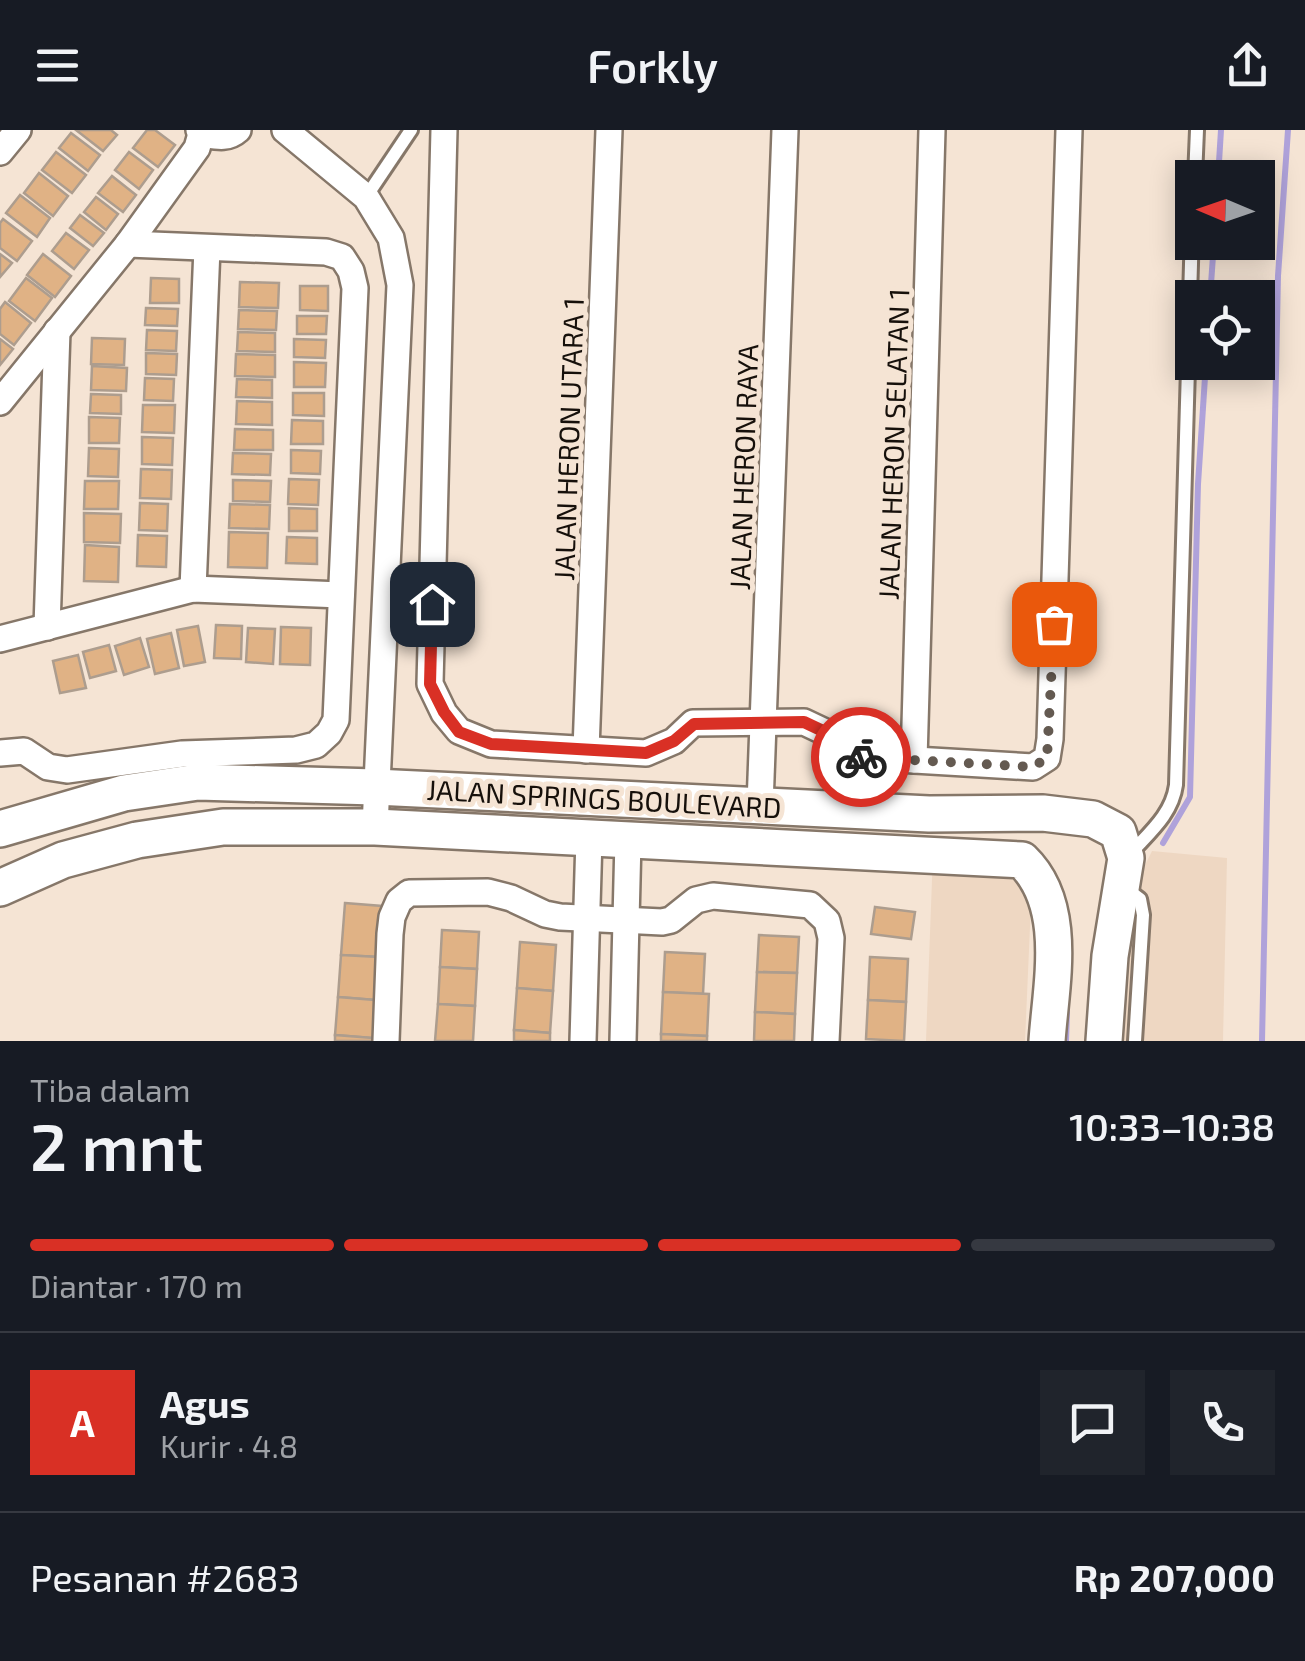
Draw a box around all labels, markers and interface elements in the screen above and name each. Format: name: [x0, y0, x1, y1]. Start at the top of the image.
icon: menu: [30, 38, 85, 93]
text: Forkly: [587, 38, 718, 92]
icon: share: [1220, 38, 1275, 93]
north arrow: [1175, 160, 1275, 260]
map controls: [1175, 160, 1275, 380]
button: locate: [1175, 280, 1275, 380]
street label: JALAN HERON SELATAN 1: [871, 288, 915, 600]
street label: JALAN HERON UTARA 1: [546, 297, 590, 581]
street label: JALAN HERON RAYA: [722, 343, 764, 591]
pin: [390, 562, 475, 647]
icon: home: [405, 577, 460, 632]
pin: [1012, 582, 1097, 667]
icon: bag: [1027, 597, 1082, 652]
courier: [811, 707, 911, 807]
icon: bike: [834, 730, 889, 785]
street label: JALAN SPRINGS BOULEVARD: [426, 772, 782, 824]
text: Tiba dalam: [30, 1070, 190, 1108]
text: 10:33–10:38: [1069, 1103, 1275, 1149]
text: 2 mnt: [30, 1106, 203, 1184]
text: Diantar · 170 m: [30, 1266, 243, 1304]
button: chat: [1040, 1370, 1145, 1475]
button: phone: [1170, 1370, 1275, 1475]
text: Agus: [160, 1380, 250, 1426]
text: A: [70, 1399, 95, 1445]
text: Kurir · 4.8: [160, 1426, 298, 1464]
text: Pesanan #2683: [30, 1554, 300, 1600]
text: Rp 207,000: [1074, 1554, 1275, 1600]

